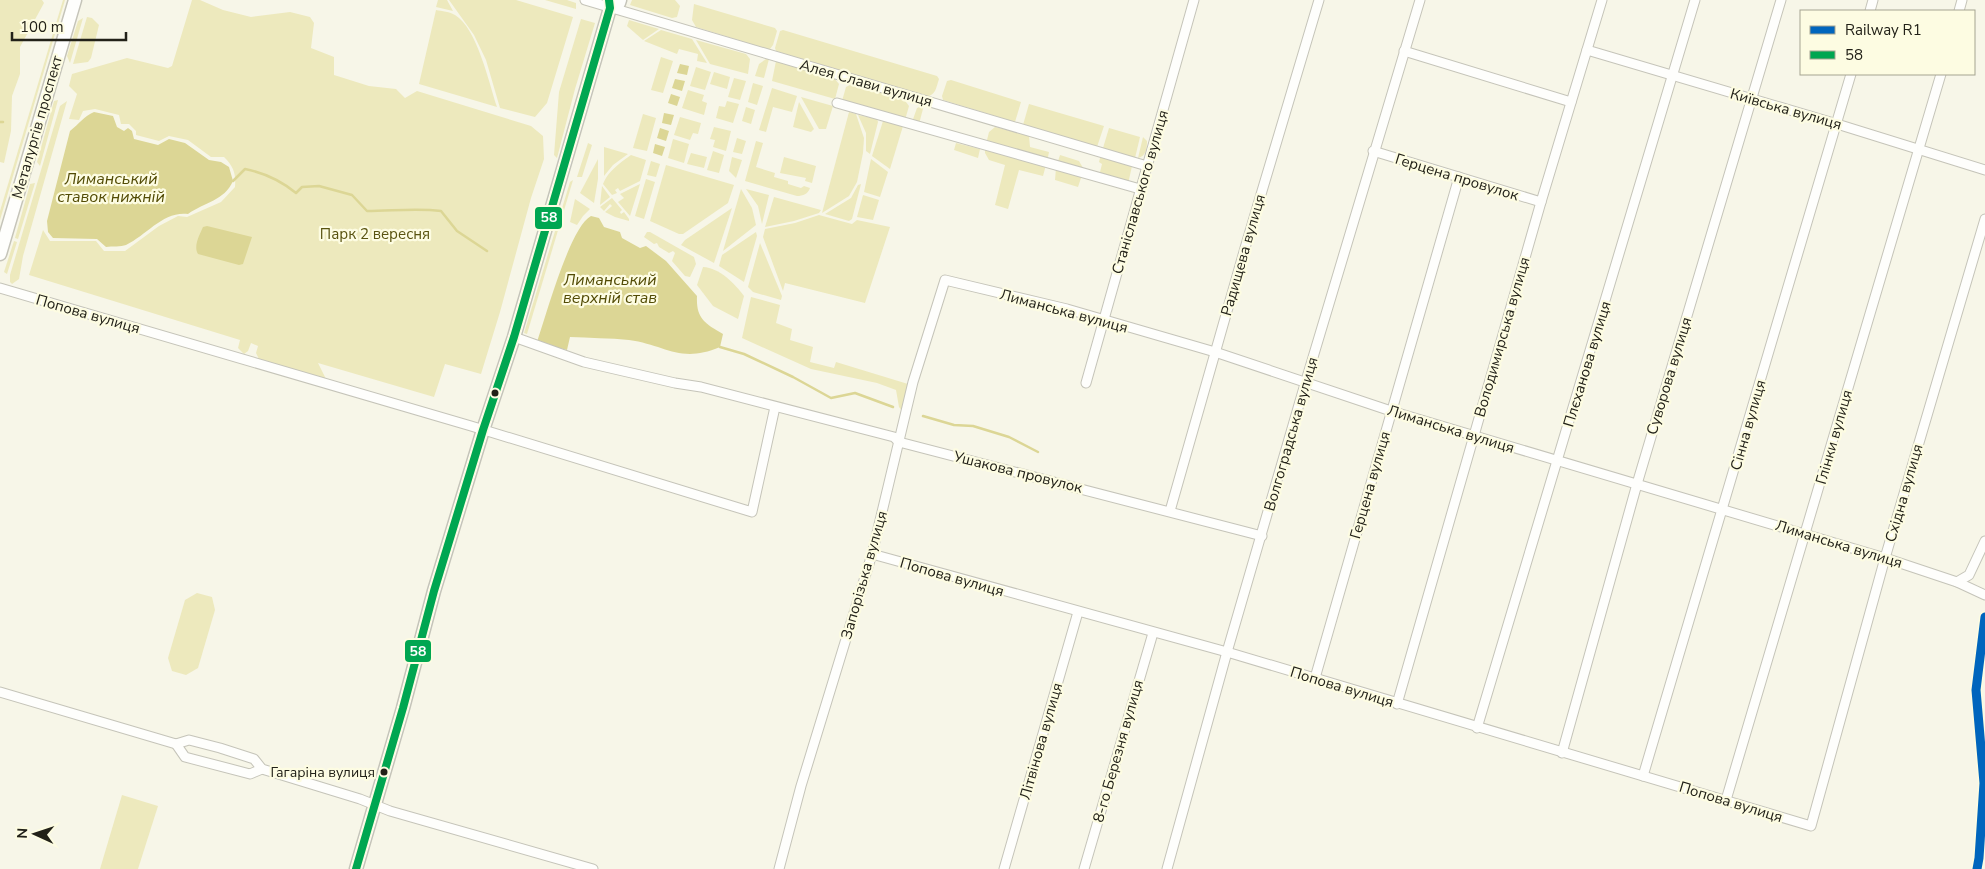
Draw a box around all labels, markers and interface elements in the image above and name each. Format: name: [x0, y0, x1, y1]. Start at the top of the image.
scale bar: [12, 10, 126, 42]
legend: [1800, 10, 1975, 75]
text: 100 m: [20, 17, 64, 37]
text: Railway R1: [1845, 20, 1922, 40]
text: 58: [1845, 45, 1863, 65]
street label: Металургів проспект: [7, 53, 67, 201]
street label: Алея Слави вулиця: [797, 54, 935, 112]
street label: Київська вулиця: [1728, 84, 1844, 134]
street label: Станіславського вулиця: [1107, 108, 1173, 276]
street label: Герцена провулок: [1393, 149, 1521, 205]
water label: Лиманський ставок нижній: [57, 168, 165, 208]
street label: Радищева вулиця: [1216, 192, 1270, 318]
line badge: 58: [534, 206, 563, 230]
text: 58: [541, 208, 557, 227]
park label: Парк 2 вересня: [320, 224, 430, 244]
street label: Володимирська вулиця: [1470, 255, 1534, 419]
water label: Лиманський верхній став: [562, 269, 657, 309]
street label: Лиманська вулиця: [998, 284, 1130, 338]
street label: Попова вулиця: [34, 290, 142, 338]
street label: Плєханова вулиця: [1558, 299, 1616, 429]
street label: Суворова вулиця: [1642, 315, 1696, 437]
street label: Волгоградська вулиця: [1259, 355, 1323, 513]
street label: Сінна вулиця: [1726, 377, 1770, 473]
street label: Глінки вулиця: [1811, 387, 1857, 487]
unlabelled marker: [490, 388, 500, 398]
street label: Лиманська вулиця: [1385, 400, 1517, 458]
street label: Герцена вулиця: [1345, 429, 1395, 541]
street label: Східна вулиця: [1880, 442, 1928, 544]
street label: Ушакова провулок: [950, 446, 1085, 498]
street label: Запорізька вулиця: [836, 508, 892, 642]
street label: Лиманська вулиця: [1773, 515, 1905, 573]
street label: Попова вулиця: [898, 553, 1006, 601]
line badge: 58: [404, 639, 432, 663]
text: 58: [410, 642, 426, 661]
street label: Попова вулиця: [1288, 662, 1396, 712]
street label: 8-го Березня вулиця: [1088, 677, 1148, 825]
street label: Літвінова вулиця: [1015, 680, 1067, 802]
place label: Гагаріна вулиця: [270, 763, 375, 782]
marker: Гагаріна вулиця: [379, 767, 389, 777]
street label: Попова вулиця: [1677, 777, 1785, 827]
north arrow: [10, 809, 60, 859]
text: N: [13, 828, 32, 839]

